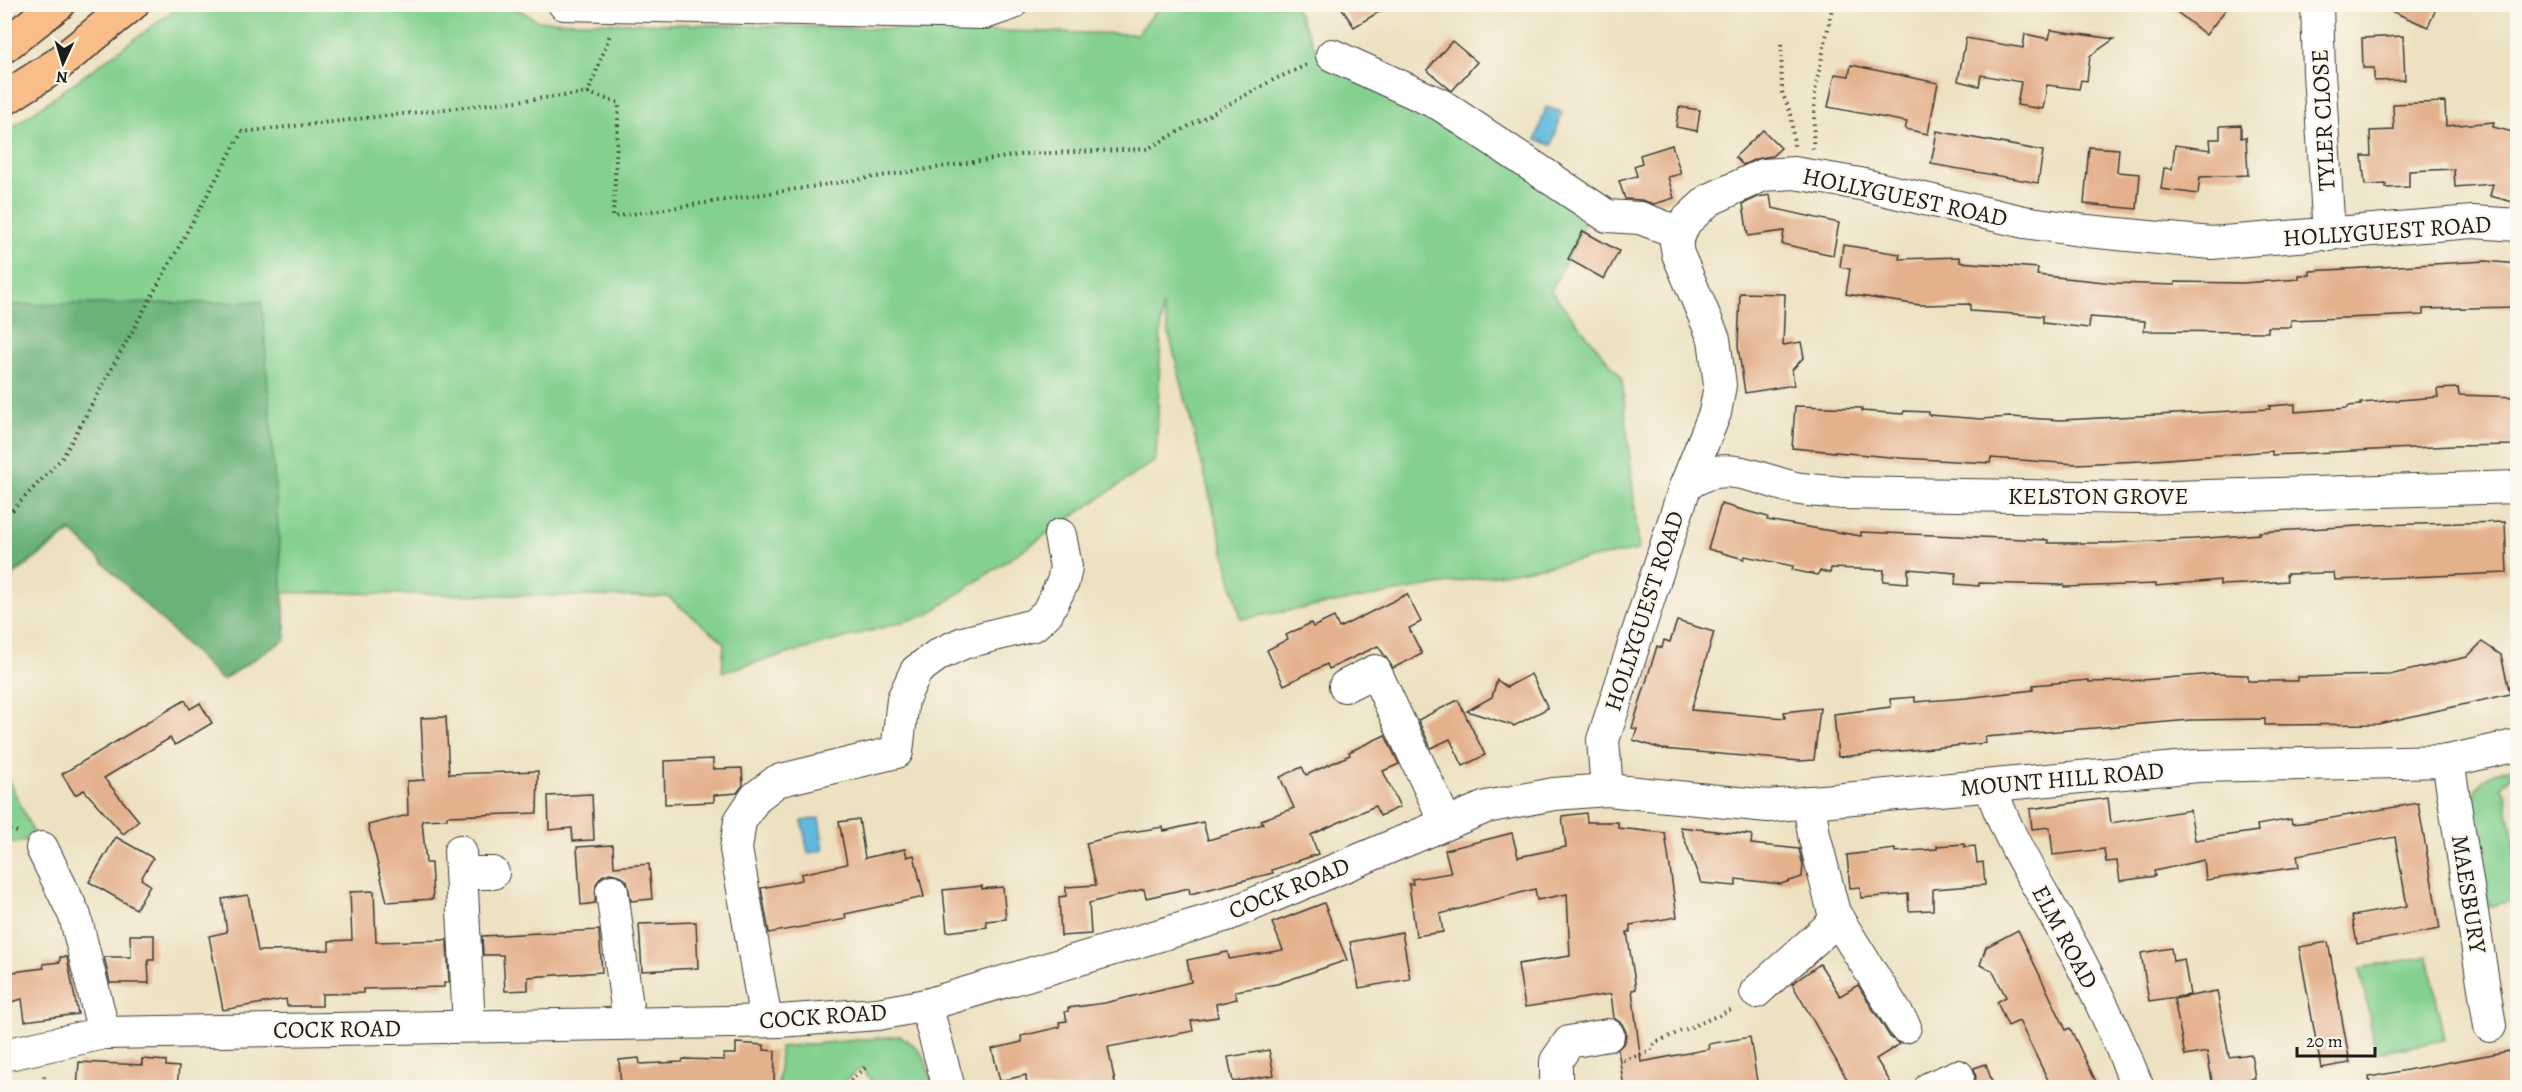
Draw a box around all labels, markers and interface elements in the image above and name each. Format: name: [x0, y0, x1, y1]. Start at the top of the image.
north arrow: [33, 33, 93, 93]
street label: TYLER CLOSE: [2303, 48, 2343, 192]
text: N: [55, 66, 69, 88]
street label: HOLLYGUEST ROAD: [1800, 160, 2010, 234]
street label: HOLLYGUEST ROAD: [2282, 208, 2492, 254]
street label: KELSTON GROVE: [2008, 480, 2188, 512]
street label: HOLLYGUEST ROAD: [1597, 507, 1691, 715]
street label: MOUNT HILL ROAD: [1959, 754, 2165, 804]
street label: MAESBURY: [2444, 832, 2494, 957]
street label: COCK ROAD: [1224, 849, 1354, 927]
street label: ELM ROAD: [2024, 880, 2106, 994]
street label: COCK ROAD: [758, 996, 888, 1036]
street label: COCK ROAD: [273, 1012, 401, 1046]
scale bar: [2297, 1020, 2375, 1058]
text: 20 m: [2306, 1029, 2343, 1053]

